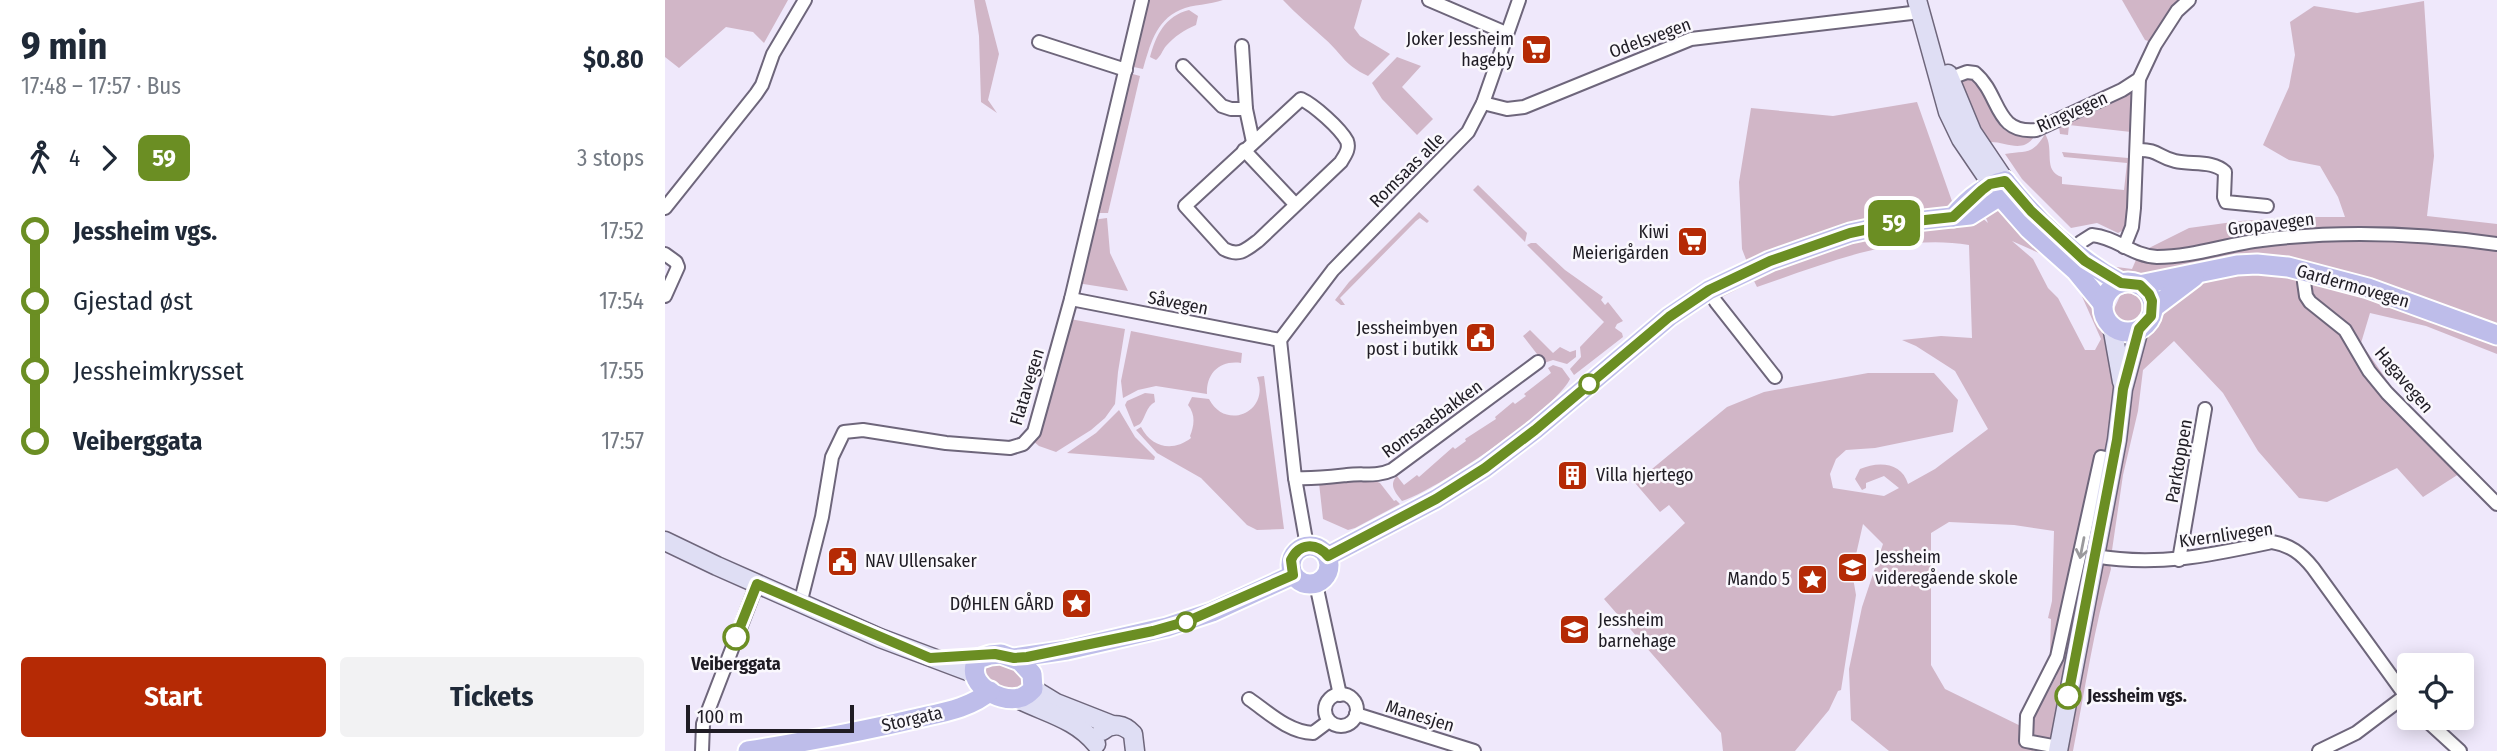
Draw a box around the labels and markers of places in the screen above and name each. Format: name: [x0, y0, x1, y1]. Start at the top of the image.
place label: Joker Jessheim hageby: [1406, 28, 1514, 71]
supermarket icon: Joker Jessheim hageby: [1520, 32, 1554, 66]
place label: Kiwi Meierigården: [1572, 221, 1669, 264]
supermarket icon: Kiwi Meierigården: [1675, 225, 1709, 259]
place label: Jessheimbyen post i butikk: [1356, 317, 1459, 360]
public building icon: Jessheimbyen post i butikk: [1464, 321, 1498, 355]
unlabelled marker: [1579, 374, 1599, 394]
building icon: Villa hjertego: [1556, 458, 1590, 492]
place label: Villa hjertego: [1596, 464, 1694, 486]
public building icon: NAV Ullensaker: [825, 544, 859, 578]
place label: Jessheim videregående skole: [1875, 546, 2018, 589]
place label: NAV Ullensaker: [865, 550, 977, 572]
school or university icon: Jessheim videregående skole: [1835, 550, 1869, 584]
place icon: Mando 5: [1796, 562, 1830, 596]
place label: Mando 5: [1727, 568, 1790, 590]
place icon: DØHLEN GÅRD: [1060, 587, 1094, 621]
place label: DØHLEN GÅRD: [950, 592, 1054, 615]
place label: Jessheim barnehage: [1598, 609, 1676, 652]
unlabelled marker: [1176, 612, 1196, 632]
school or university icon: Jessheim barnehage: [1558, 613, 1592, 647]
marker: Veiberggata: [723, 624, 749, 650]
place label: Veiberggata: [690, 653, 781, 675]
marker: Jessheim vgs.: [2055, 683, 2081, 709]
place label: Jessheim vgs.: [2086, 685, 2187, 707]

